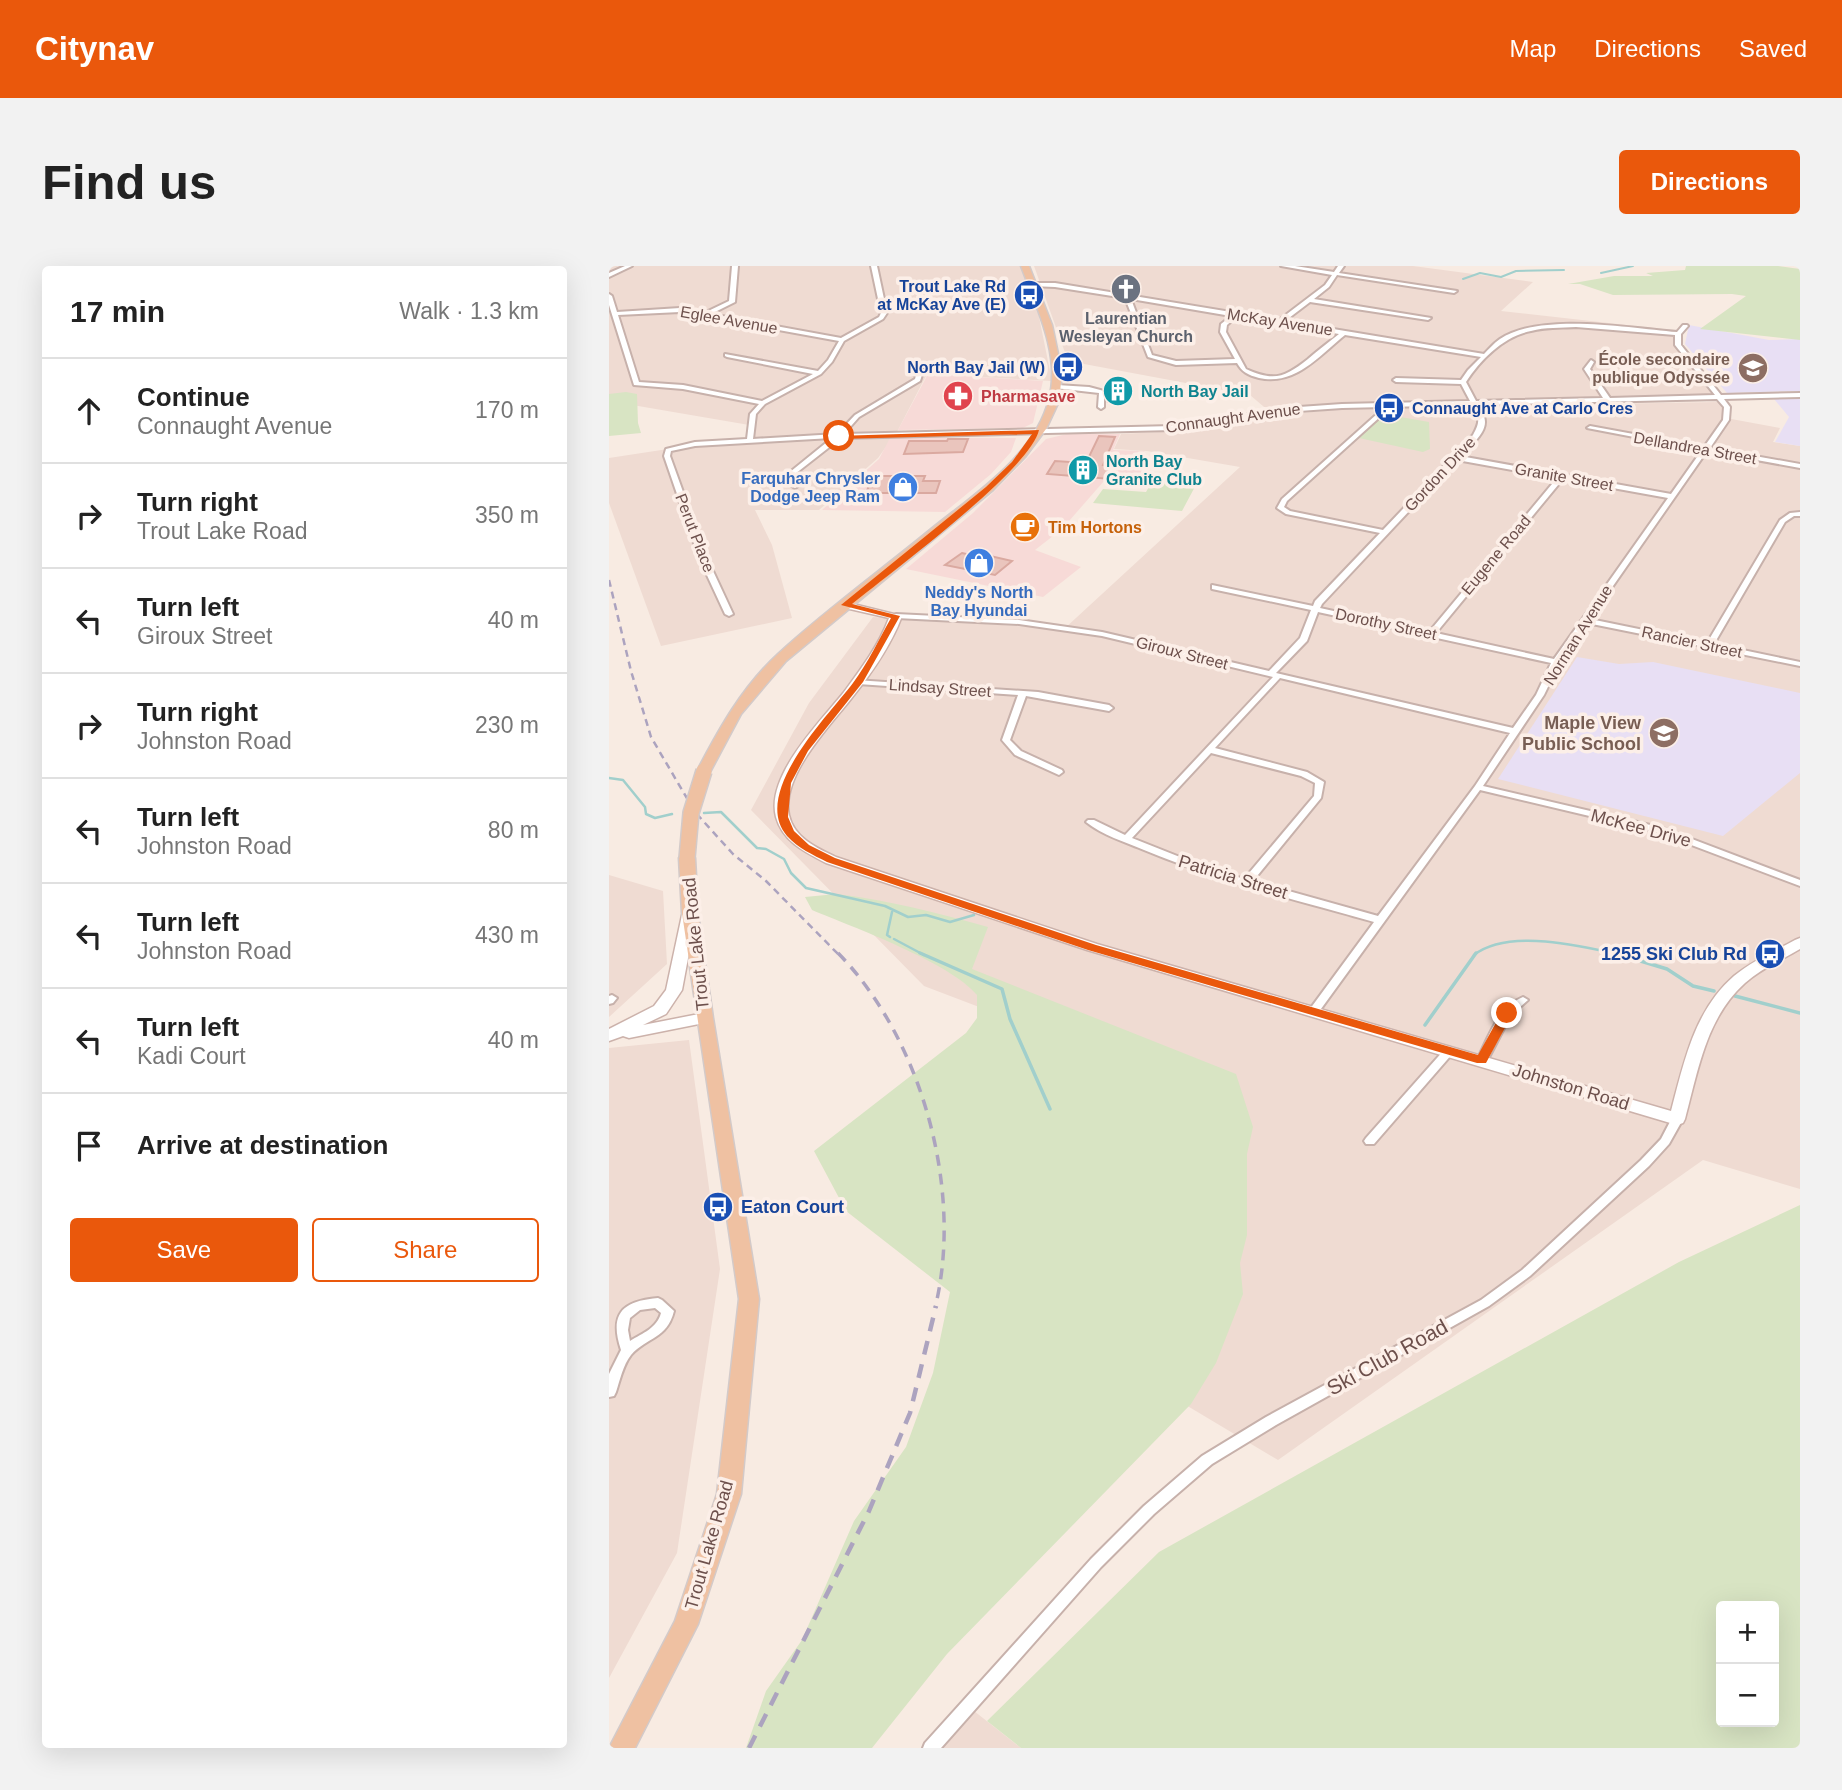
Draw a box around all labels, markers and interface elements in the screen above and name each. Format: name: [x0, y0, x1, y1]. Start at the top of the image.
text: Citynav: [35, 30, 154, 67]
text: Map: [1510, 35, 1556, 62]
text: Directions: [1594, 35, 1701, 62]
text: Saved: [1739, 35, 1807, 62]
button: Directions: [1619, 150, 1800, 214]
text: Find us: [42, 155, 216, 209]
church icon: Laurentian Wesleyan Church: [1109, 272, 1143, 306]
place label: Trout Lake Rd at McKay Ave (E): [877, 278, 1006, 313]
bus stop icon: Trout Lake Rd at McKay Ave (E): [1012, 278, 1046, 312]
text: 17 min: [70, 295, 165, 328]
text: Walk · 1.3 km: [399, 298, 539, 324]
street label: Eglee Avenue: [679, 303, 779, 337]
street label: McKay Avenue: [1226, 305, 1334, 339]
place label: Laurentian Wesleyan Church: [1059, 310, 1193, 345]
bus stop icon: North Bay Jail (W): [1051, 350, 1085, 384]
place label: École secondaire publique Odyssée: [1592, 350, 1730, 386]
school or university icon: École secondaire publique Odyssée: [1736, 351, 1770, 385]
place label: North Bay Jail (W): [907, 359, 1045, 376]
building icon: North Bay Jail: [1101, 374, 1135, 408]
pharmacy icon: Pharmasave: [941, 379, 975, 413]
text: Continue: [137, 382, 250, 412]
place label: North Bay Jail: [1141, 383, 1249, 400]
place label: Pharmasave: [981, 388, 1075, 405]
bus stop icon: Connaught Ave at Carlo Cres: [1372, 391, 1406, 425]
icon: ahead: [70, 392, 108, 430]
text: 170 m: [475, 397, 539, 423]
street label: Connaught Avenue: [1165, 400, 1302, 436]
place label: Connaught Ave at Carlo Cres: [1412, 400, 1633, 417]
text: Connaught Avenue: [137, 413, 332, 439]
route start: [823, 420, 854, 451]
street label: Dellandrea Street: [1632, 429, 1758, 467]
street label: Gordon Drive: [1401, 433, 1479, 515]
building icon: North Bay Granite Club: [1066, 453, 1100, 487]
place label: North Bay Granite Club: [1106, 453, 1202, 488]
street label: Granite Street: [1513, 460, 1615, 494]
place label: Farquhar Chrysler Dodge Jeep Ram: [741, 470, 880, 505]
shop icon: Farquhar Chrysler Dodge Jeep Ram: [886, 470, 920, 504]
text: Turn right: [137, 487, 258, 517]
street label: Perut Place: [672, 491, 718, 575]
icon: right: [70, 497, 108, 535]
text: 350 m: [475, 502, 539, 528]
cafe icon: Tim Hortons: [1008, 510, 1042, 544]
street label: Eugene Road: [1458, 512, 1534, 598]
text: Trout Lake Road: [137, 518, 307, 544]
place label: Tim Hortons: [1048, 519, 1142, 536]
shop icon: Neddy's North Bay Hyundai: [962, 546, 996, 580]
street label: Norman Avenue: [1540, 582, 1616, 688]
place label: Neddy's North Bay Hyundai: [925, 584, 1033, 619]
text: Turn left: [137, 592, 239, 622]
icon: left: [70, 602, 108, 640]
street label: Dorothy Street: [1334, 605, 1439, 643]
text: 40 m: [488, 607, 539, 633]
text: Giroux Street: [137, 623, 273, 649]
street label: Rancier Street: [1640, 623, 1744, 661]
street label: Giroux Street: [1134, 633, 1230, 673]
street label: Lindsay Street: [888, 676, 992, 700]
text: Turn right: [137, 697, 258, 727]
icon: right: [70, 707, 108, 745]
text: 230 m: [475, 712, 539, 738]
place label: Maple View Public School: [1522, 713, 1642, 754]
school or university icon: Maple View Public School: [1647, 716, 1681, 750]
text: Johnston Road: [137, 728, 292, 754]
text: Turn left: [137, 802, 239, 832]
street label: McKee Drive: [1589, 805, 1693, 851]
icon: left: [70, 812, 108, 850]
text: 80 m: [488, 817, 539, 843]
text: Johnston Road: [137, 833, 292, 859]
street label: Patricia Street: [1176, 851, 1290, 903]
street label: Trout Lake Road: [679, 877, 713, 1011]
text: Turn left: [137, 907, 239, 937]
icon: left: [70, 917, 108, 955]
text: 430 m: [475, 922, 539, 948]
bus stop icon: 1255 Ski Club Rd: [1753, 937, 1787, 971]
text: Johnston Road: [137, 938, 292, 964]
place label: 1255 Ski Club Rd: [1601, 944, 1747, 964]
route end: [1491, 997, 1522, 1028]
text: Turn left: [137, 1012, 239, 1042]
icon: left: [70, 1022, 108, 1060]
text: 40 m: [488, 1027, 539, 1053]
text: Kadi Court: [137, 1043, 246, 1069]
street label: Johnston Road: [1510, 1060, 1632, 1114]
icon: arrive: [70, 1127, 108, 1165]
text: Arrive at destination: [137, 1130, 388, 1160]
bus stop icon: Eaton Court: [701, 1190, 735, 1224]
place label: Eaton Court: [741, 1197, 844, 1217]
button: Save: [70, 1218, 298, 1282]
button: Share: [312, 1218, 539, 1282]
street label: Ski Club Road: [1323, 1314, 1451, 1400]
street label: Trout Lake Road: [681, 1478, 737, 1612]
map controls: [1716, 1601, 1779, 1727]
button: +: [1716, 1601, 1779, 1664]
button: −: [1716, 1664, 1779, 1727]

